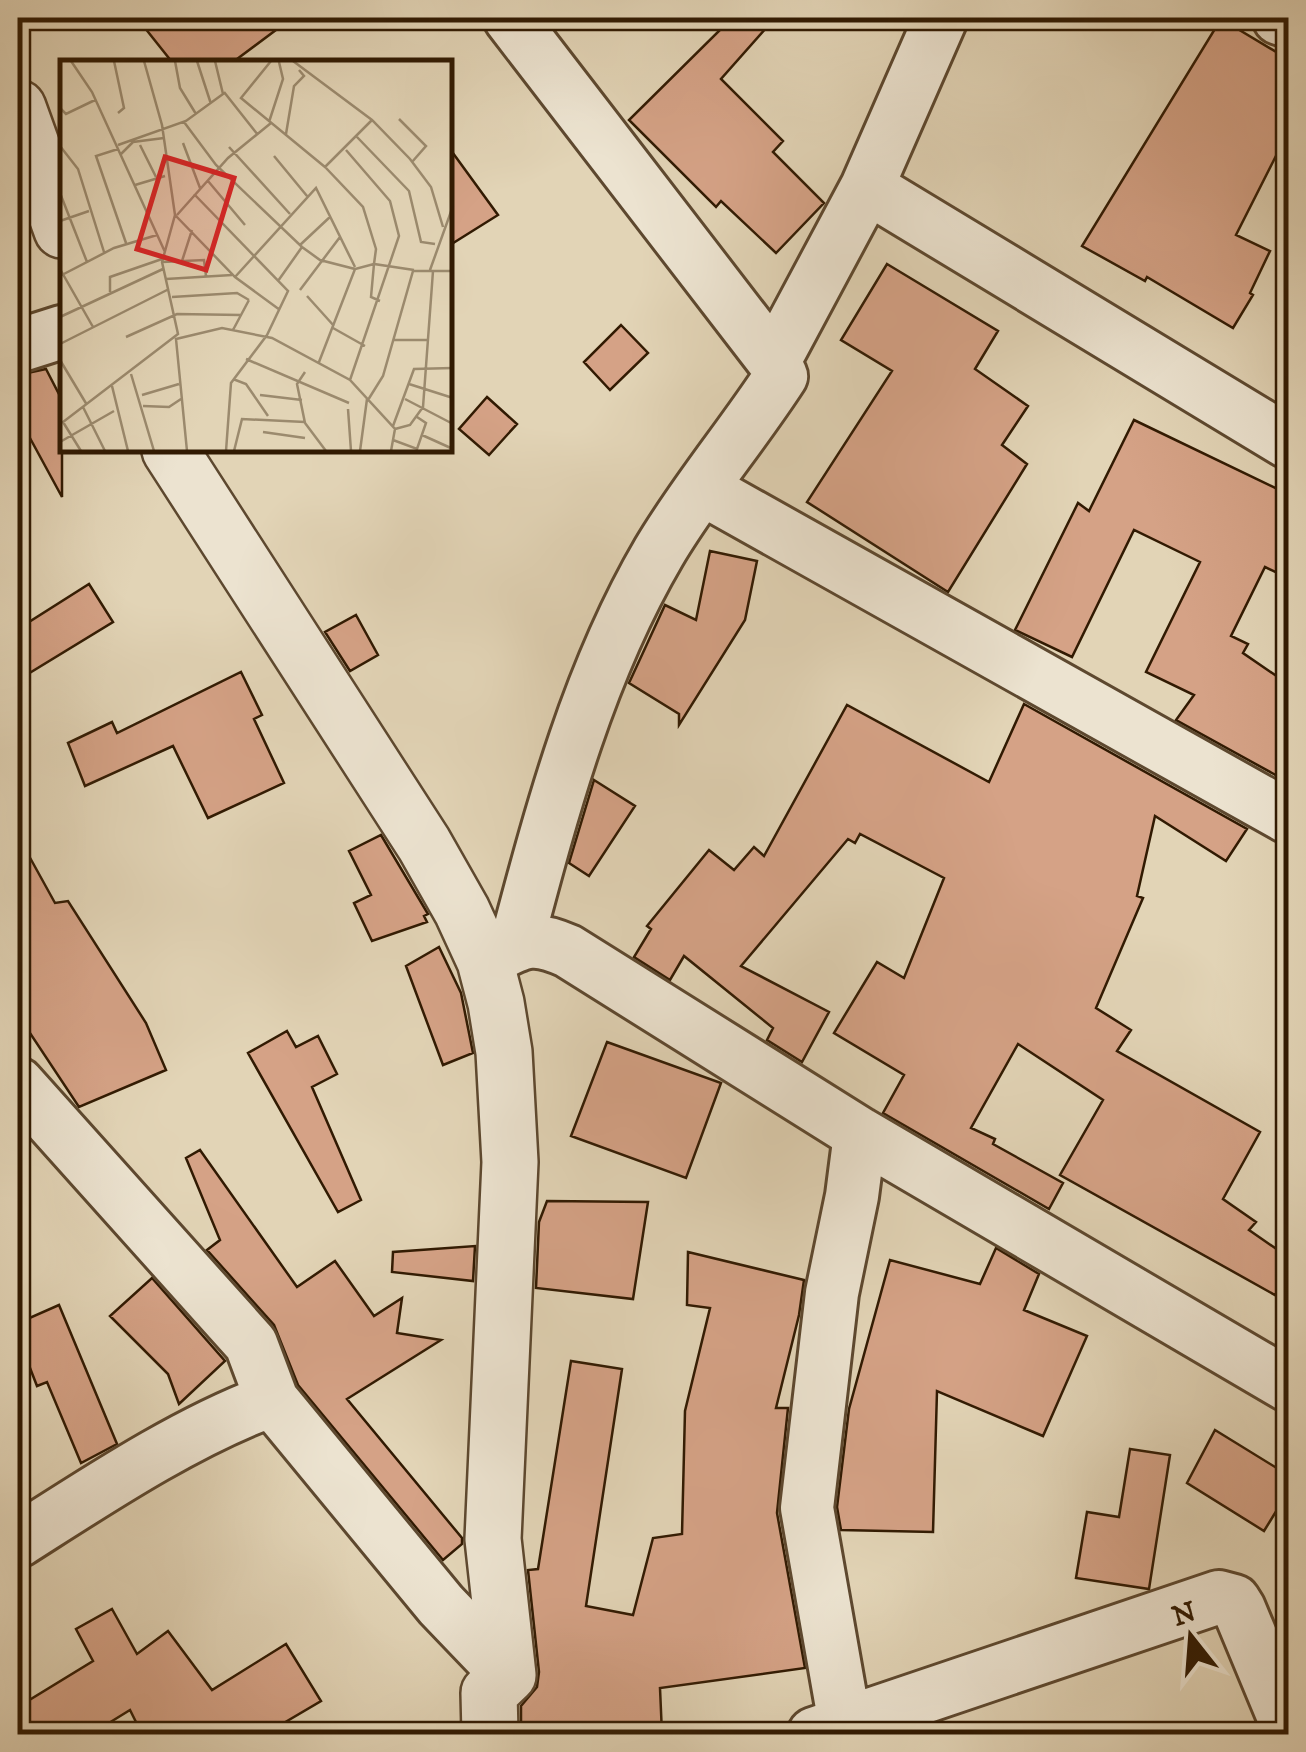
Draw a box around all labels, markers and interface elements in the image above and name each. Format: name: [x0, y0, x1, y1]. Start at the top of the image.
inset map: [60, 60, 452, 452]
north arrow: [1141, 1587, 1241, 1687]
text: N: [1168, 1594, 1200, 1635]

